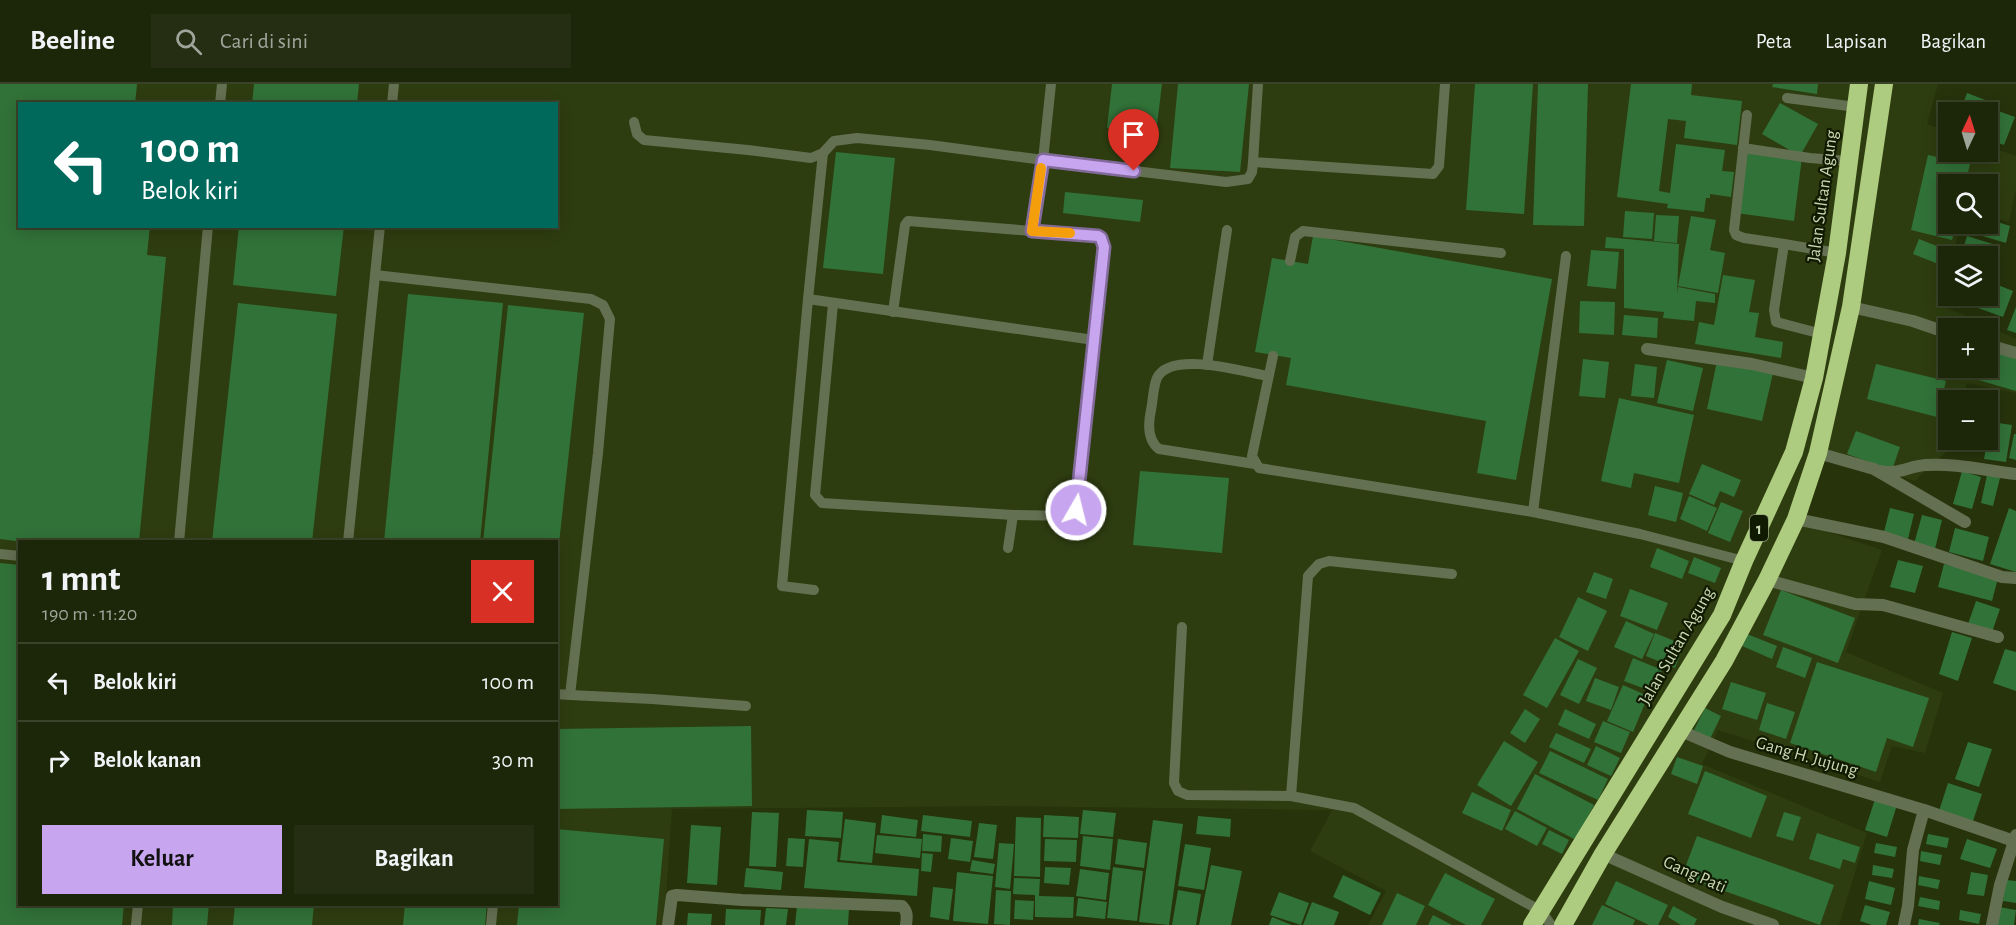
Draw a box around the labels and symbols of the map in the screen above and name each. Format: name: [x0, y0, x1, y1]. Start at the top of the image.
north arrow: [1938, 102, 1998, 162]
pin: [1108, 109, 1159, 171]
street label: Jalan Sultan Agung: [1805, 129, 1841, 263]
position arrow: [1044, 478, 1108, 542]
road number: 1: [1750, 515, 1768, 541]
street label: Jalan Sultan Agung: [1636, 584, 1718, 709]
street label: Gang H. Jujung: [1754, 734, 1860, 780]
street label: Gang Pati: [1660, 853, 1729, 897]

